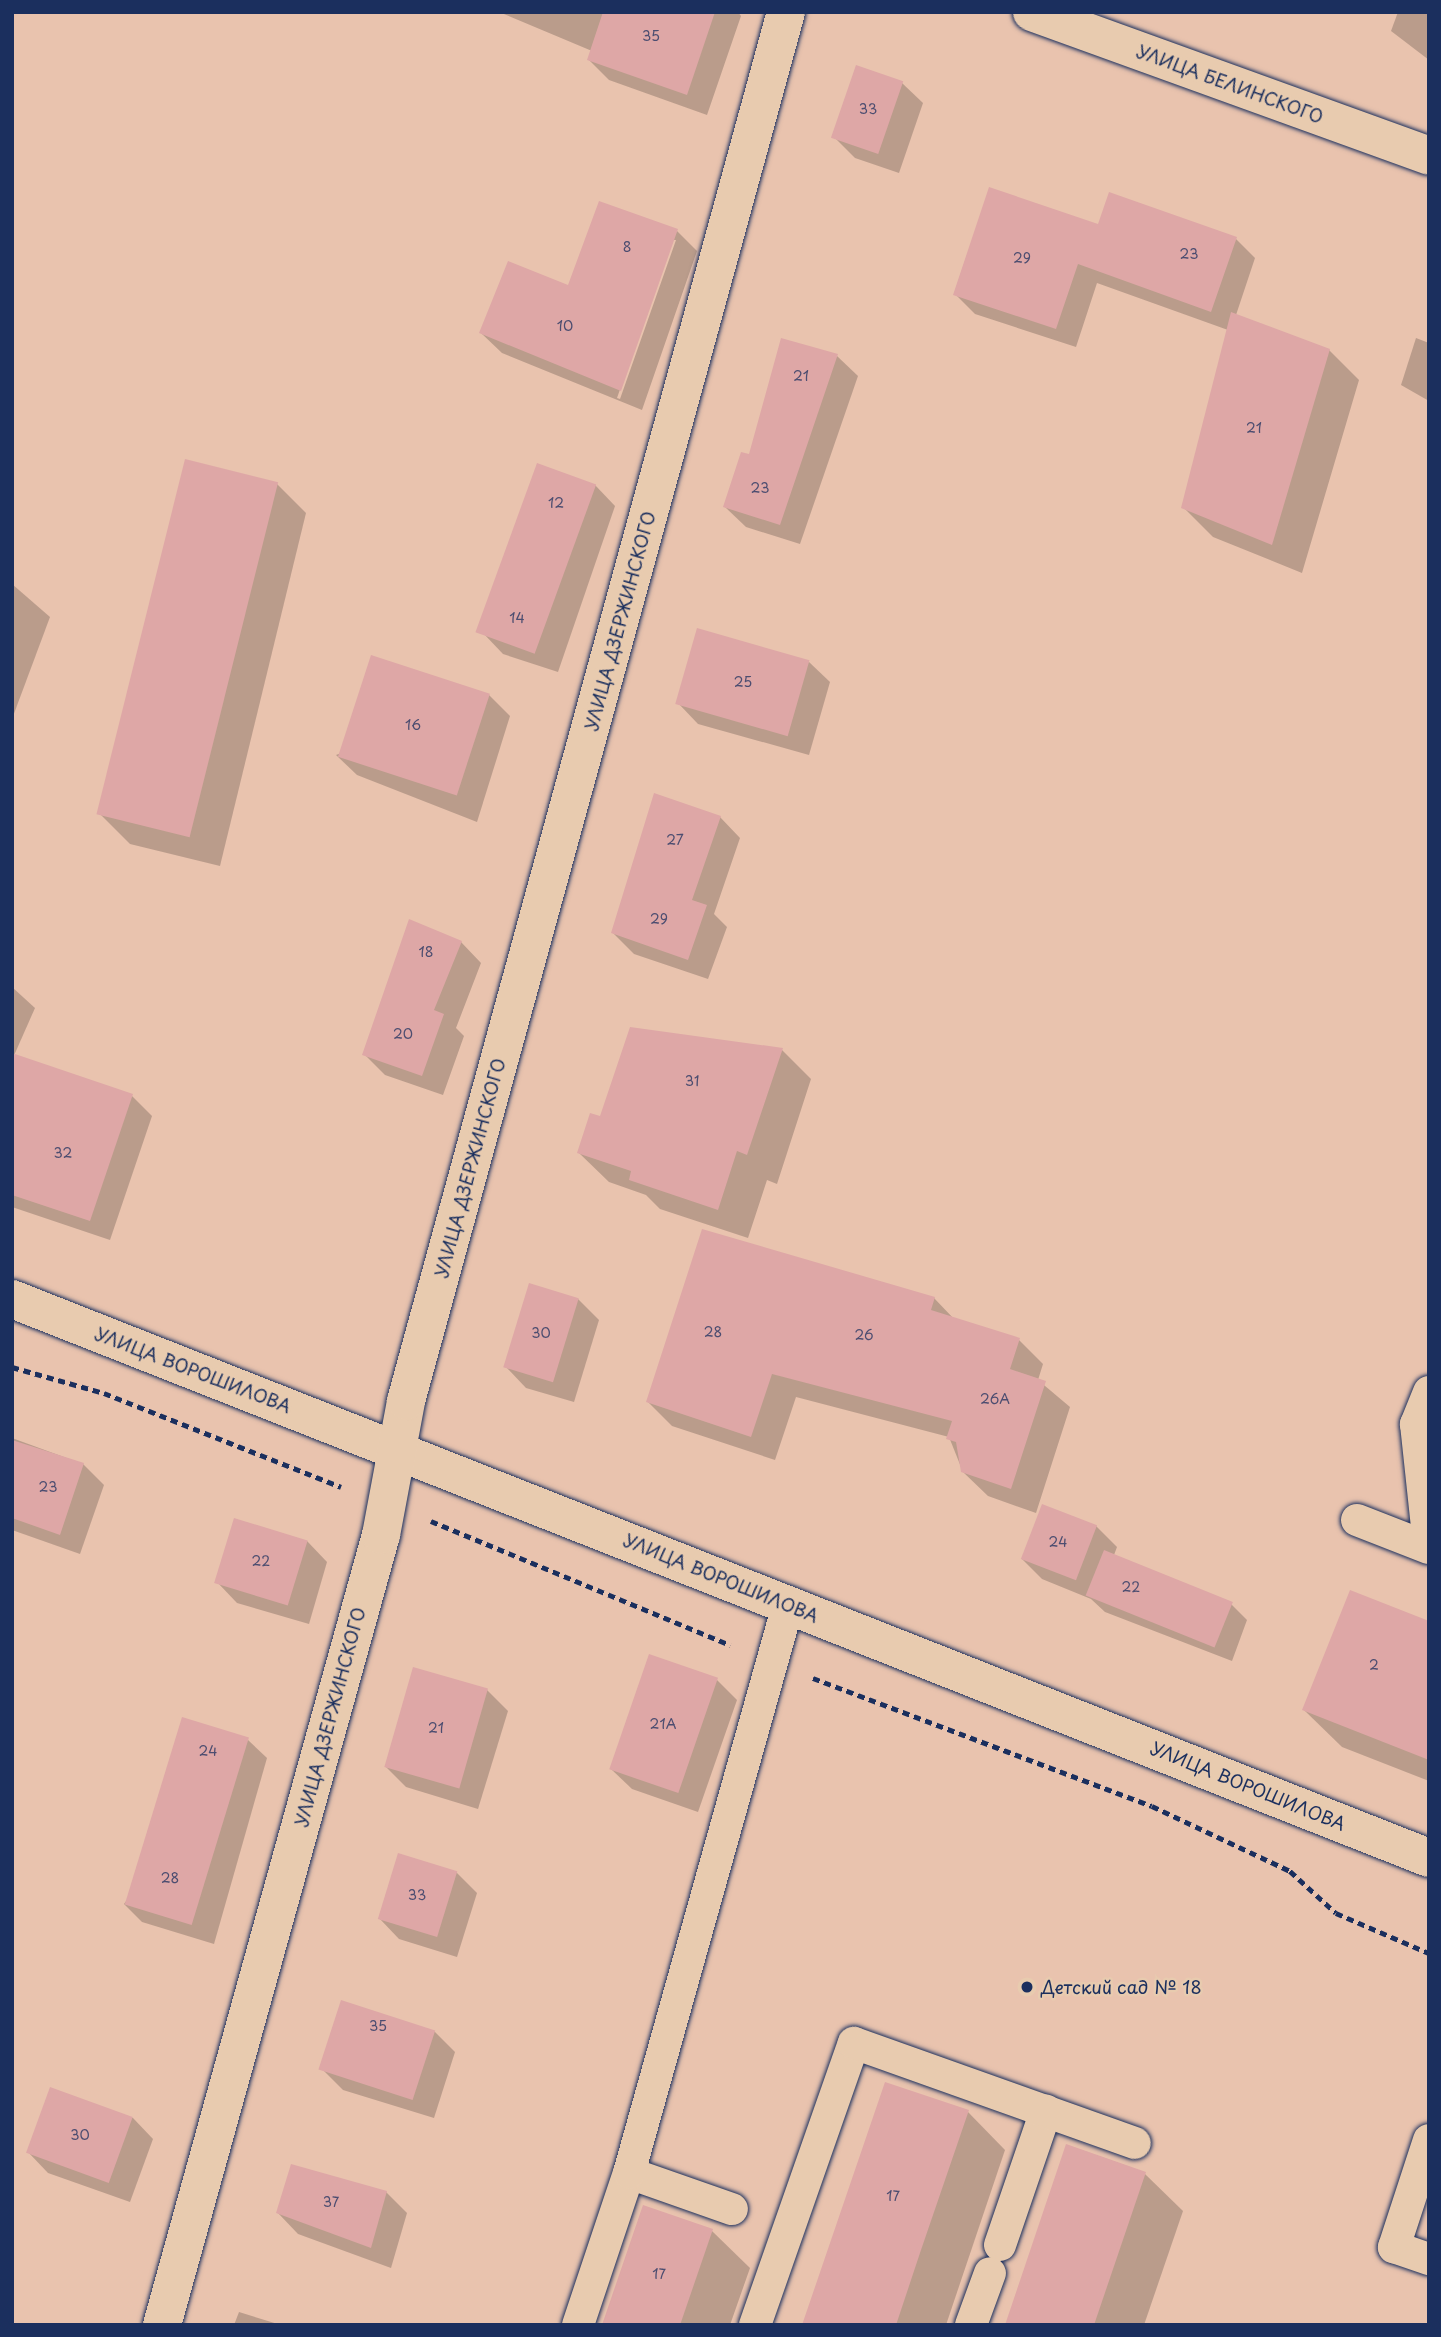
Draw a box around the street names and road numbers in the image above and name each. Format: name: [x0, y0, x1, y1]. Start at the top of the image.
street label: УЛИЦА БЕЛИНСКОГО: [1133, 40, 1327, 128]
street label: УЛИЦА ДЗЕРЖИНСКОГО: [580, 508, 660, 734]
street label: УЛИЦА ДЗЕРЖИНСКОГО: [430, 1055, 510, 1281]
street label: УЛИЦА ВОРОШИЛОВА: [92, 1322, 294, 1418]
street label: УЛИЦА ВОРОШИЛОВА: [620, 1529, 822, 1627]
street label: УЛИЦА ДЗЕРЖИНСКОГО: [290, 1604, 370, 1830]
street label: УЛИЦА ВОРОШИЛОВА: [1147, 1737, 1349, 1835]

